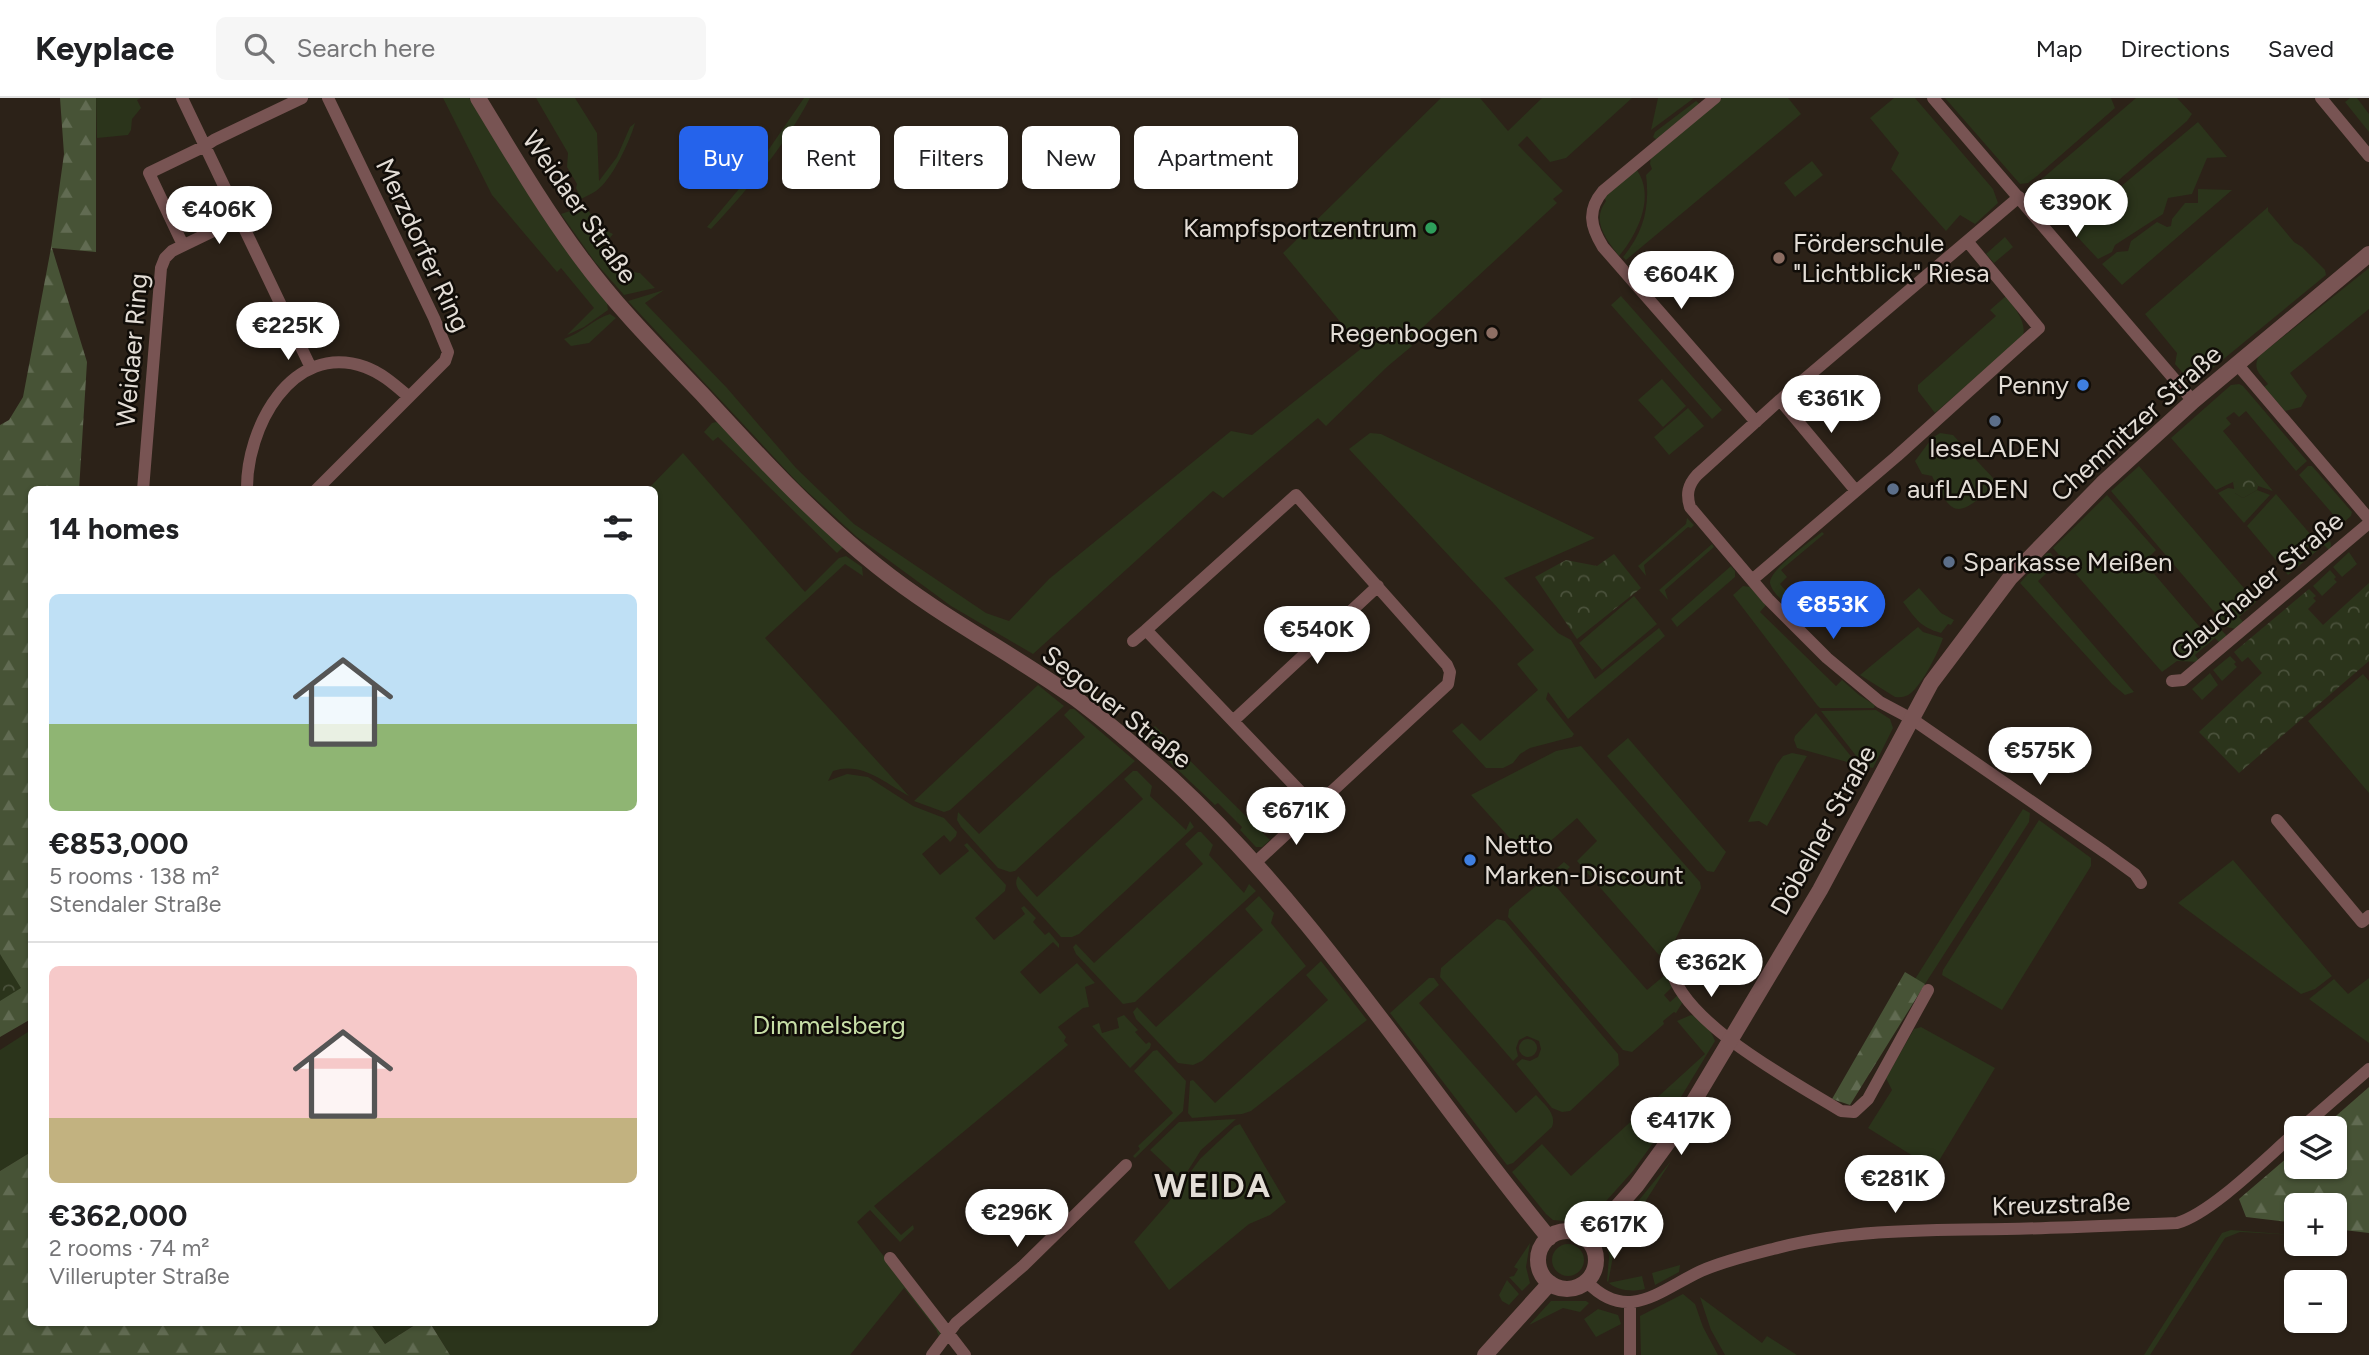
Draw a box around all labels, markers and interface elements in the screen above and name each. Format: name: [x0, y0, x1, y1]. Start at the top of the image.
search box: [216, 17, 706, 80]
text: Keyplace: [35, 29, 174, 68]
icon: search: [240, 29, 278, 67]
text: Search here: [296, 32, 435, 64]
text: Map: [2036, 34, 2082, 63]
text: Directions: [2120, 34, 2230, 63]
text: Saved: [2268, 34, 2334, 63]
street label: Weidaer Straße: [516, 125, 644, 289]
chip: Buy: [679, 126, 768, 189]
chip: Rent: [782, 126, 880, 189]
chip: Filters: [894, 126, 1008, 189]
chip: New: [1022, 126, 1120, 189]
chip: Apartment: [1134, 126, 1298, 189]
street label: Merzdorfer Ring: [369, 153, 477, 337]
pin: €390K: [2027, 180, 2125, 239]
pin: €406K: [170, 186, 268, 246]
text: €390K: [2040, 188, 2112, 216]
text: €406K: [182, 195, 256, 223]
place label: Kampfsportzentrum: [1183, 212, 1417, 244]
marker: Kampfsportzentrum: [1423, 220, 1439, 236]
place label: Förderschule "Lichtblick" Riesa: [1793, 227, 1990, 289]
marker: Förderschule "Lichtblick" Riesa: [1771, 250, 1787, 266]
pin: €604K: [1632, 252, 1730, 311]
text: €604K: [1644, 260, 1718, 288]
street label: Weidaer Ring: [109, 272, 155, 428]
pin: €225K: [239, 302, 337, 362]
text: €225K: [252, 311, 324, 339]
place label: Regenbogen: [1329, 317, 1478, 349]
marker: Regenbogen: [1484, 325, 1500, 341]
street label: Chemnitzer Straße: [2044, 338, 2228, 508]
place label: Penny: [1998, 369, 2069, 401]
pin: €361K: [1782, 376, 1880, 435]
marker: Penny: [2075, 377, 2091, 393]
text: €361K: [1797, 384, 1865, 412]
marker: leseLADEN: [1987, 413, 2003, 429]
place label: leseLADEN: [1930, 432, 2060, 464]
place label: aufLADEN: [1907, 473, 2029, 505]
marker: aufLADEN: [1885, 481, 1901, 497]
street label: Glauchauer Straße: [2164, 504, 2350, 668]
icon: filters: [599, 509, 637, 547]
text: 14 homes: [49, 510, 179, 547]
place label: Sparkasse Meißen: [1963, 546, 2172, 578]
marker: Sparkasse Meißen: [1941, 554, 1957, 570]
pin: €853K: [1784, 582, 1882, 641]
text: €853K: [1797, 590, 1869, 618]
pin: €540K: [1268, 606, 1366, 666]
text: €540K: [1280, 615, 1354, 643]
icon: home: [280, 639, 406, 765]
street label: Segouer Straße: [1036, 639, 1198, 775]
pin: €575K: [1991, 728, 2089, 787]
text: €575K: [2005, 736, 2075, 764]
street label: Döbelner Straße: [1763, 740, 1883, 920]
pin: €671K: [1247, 788, 1345, 847]
text: €671K: [1262, 796, 1330, 824]
text: €853,000: [49, 825, 188, 862]
place label: Netto Marken-Discount: [1484, 829, 1684, 891]
marker: Netto Marken-Discount: [1462, 852, 1478, 868]
text: 5 rooms · 138 m²: [49, 862, 220, 890]
text: Stendaler Straße: [49, 890, 221, 918]
pin: €362K: [1662, 940, 1760, 999]
text: €362K: [1676, 948, 1746, 976]
park label: Dimmelsberg: [752, 1009, 906, 1041]
icon: home: [280, 1011, 406, 1137]
pin: €417K: [1632, 1098, 1730, 1157]
text: €417K: [1647, 1106, 1715, 1134]
map controls: [2284, 1116, 2347, 1333]
button: layers: [2284, 1116, 2347, 1179]
pin: €281K: [1846, 1156, 1944, 1215]
text: €281K: [1861, 1164, 1929, 1192]
district label: WEIDA: [1154, 1166, 1272, 1205]
street label: Kreuzstraße: [1991, 1186, 2131, 1222]
pin: €296K: [968, 1190, 1066, 1249]
button: +: [2284, 1193, 2347, 1256]
text: €362,000: [49, 1197, 187, 1234]
text: €296K: [981, 1198, 1053, 1226]
pin: €617K: [1565, 1202, 1663, 1261]
text: €617K: [1580, 1210, 1648, 1238]
text: 2 rooms · 74 m²: [49, 1234, 210, 1262]
text: Villerupter Straße: [49, 1262, 230, 1290]
button: −: [2284, 1270, 2347, 1333]

